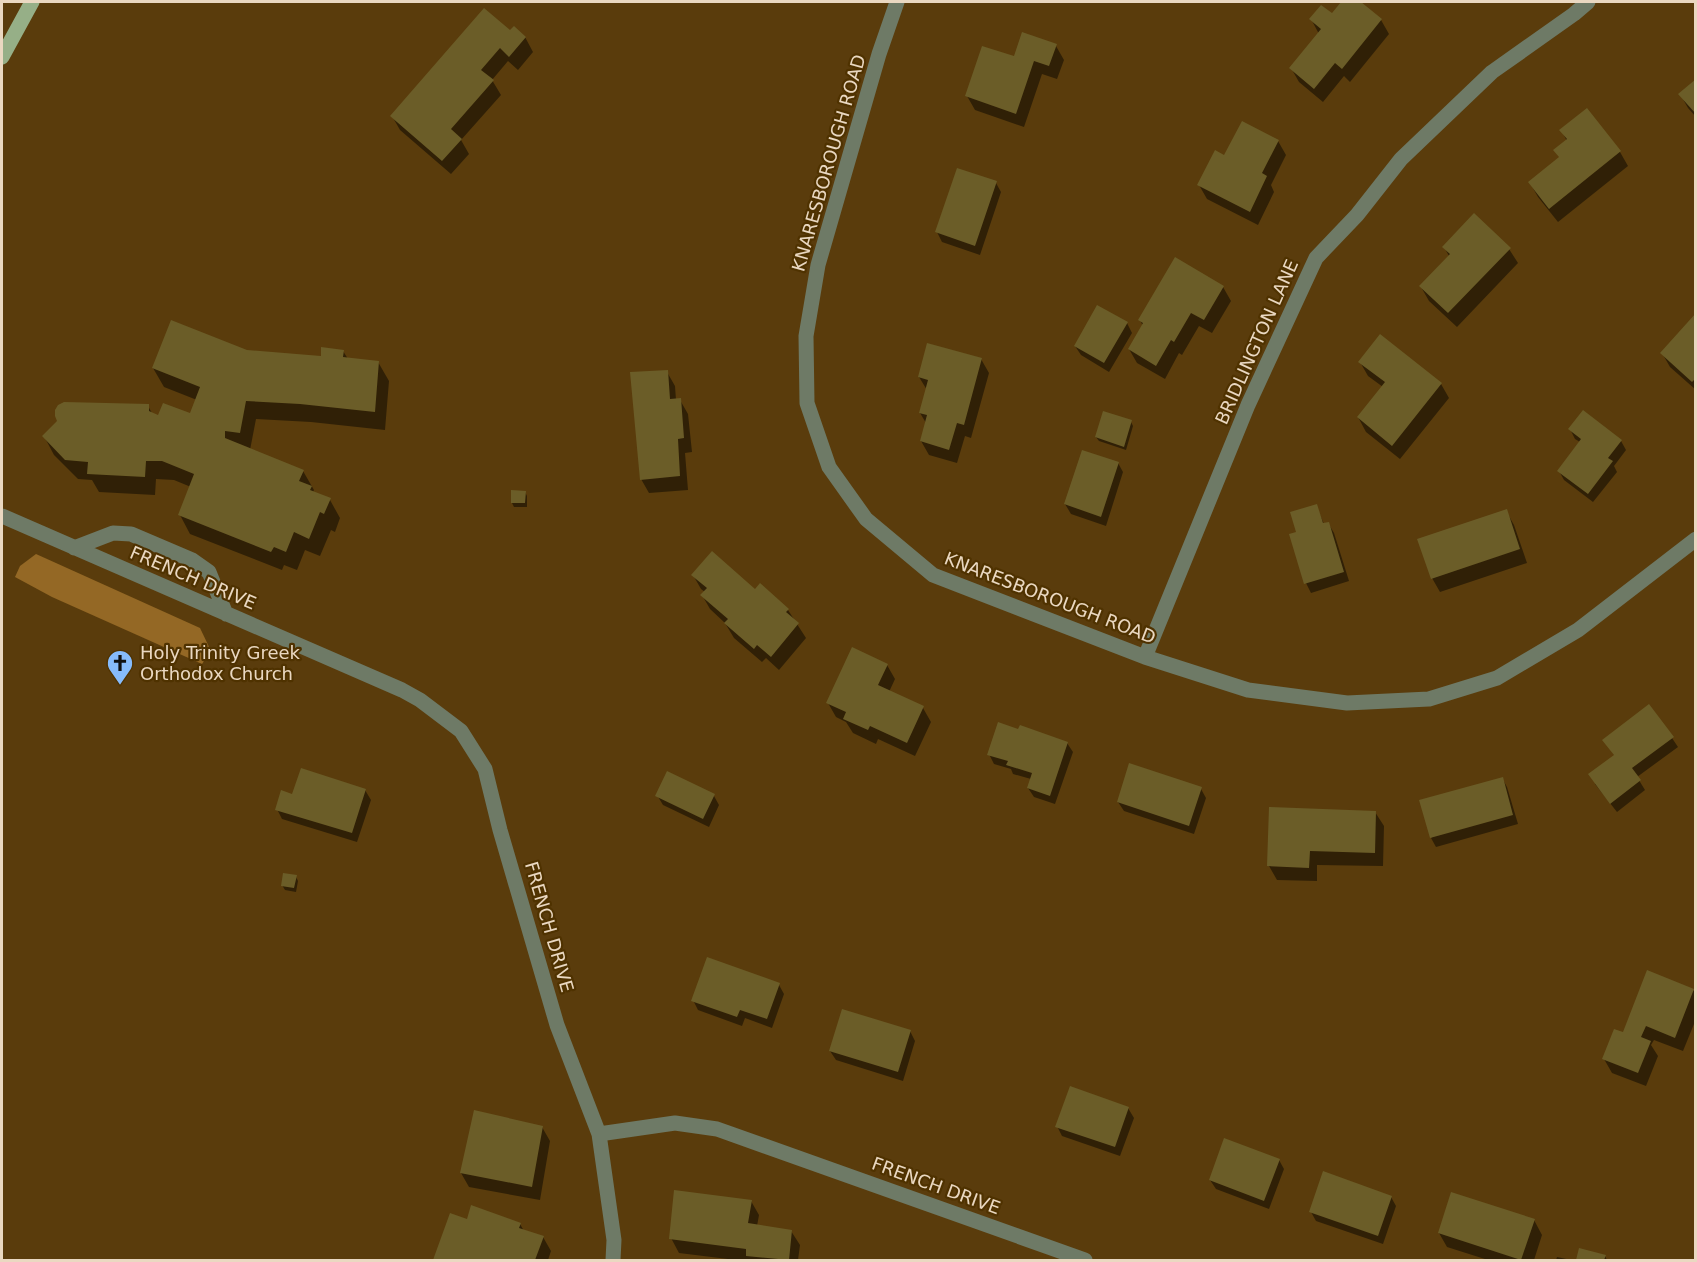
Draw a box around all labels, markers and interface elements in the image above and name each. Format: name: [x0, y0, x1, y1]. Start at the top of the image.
street label: KNARESBOROUGH ROAD: [787, 52, 870, 274]
street label: BRIDLINGTON LANE: [1211, 256, 1302, 427]
street label: FRENCH DRIVE: [127, 542, 259, 614]
street label: KNARESBOROUGH ROAD: [942, 547, 1159, 648]
place label: Holy Trinity Greek Orthodox Church: [140, 642, 301, 684]
church icon: Holy Trinity Greek Orthodox Church: [105, 648, 135, 686]
street label: FRENCH DRIVE: [521, 859, 578, 995]
street label: FRENCH DRIVE: [869, 1153, 1003, 1218]

